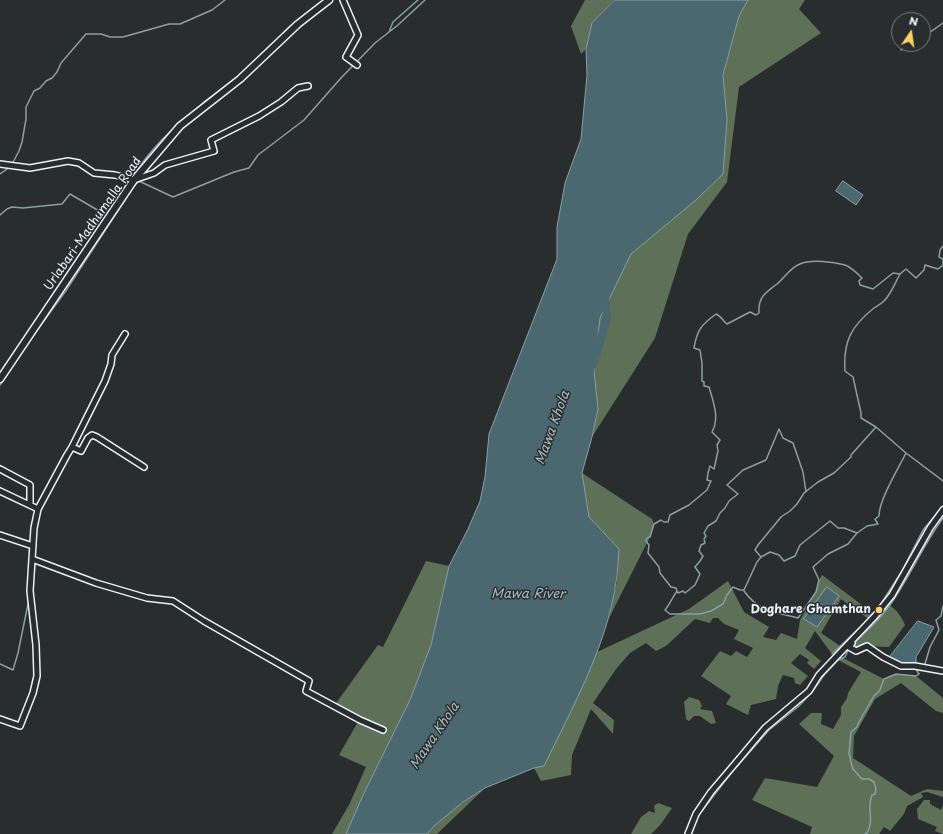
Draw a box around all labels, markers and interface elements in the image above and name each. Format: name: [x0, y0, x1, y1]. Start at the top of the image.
north arrow: [891, 12, 931, 52]
text: N: [907, 12, 920, 30]
street label: Urlabari-Madhumalla Road: [41, 155, 145, 293]
water label: Mawa Khola: [532, 389, 574, 467]
water label: Mawa River: [491, 586, 565, 602]
place label: Doghare Ghamthan: [751, 603, 871, 617]
marker: Doghare Ghamthan: [874, 605, 884, 615]
water label: Mawa Khola: [407, 700, 463, 772]

